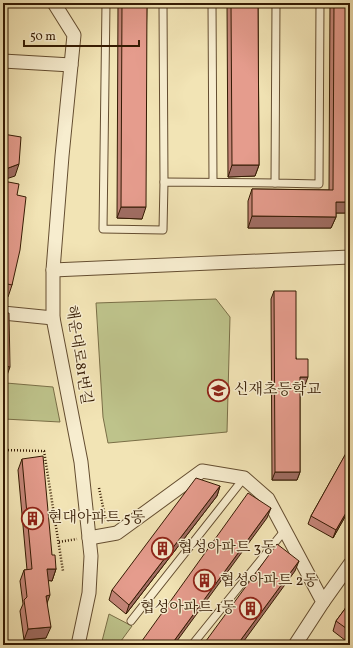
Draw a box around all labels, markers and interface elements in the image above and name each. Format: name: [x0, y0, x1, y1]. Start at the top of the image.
scale bar: [24, 22, 139, 48]
text: 50 m: [30, 29, 56, 45]
street label: 해운대로81번길: [60, 304, 96, 406]
school or university icon: 신재초등학교: [205, 377, 231, 403]
place label: 신재초등학교: [234, 380, 321, 401]
building icon: 현대아파트 5동: [20, 505, 46, 531]
place label: 현대아파트 5동: [48, 508, 146, 529]
building icon: 협성아파트 3동: [149, 535, 175, 561]
place label: 협성아파트 3동: [178, 538, 276, 559]
building icon: 협성아파트 2동: [192, 568, 218, 594]
place label: 협성아파트 2동: [220, 571, 319, 592]
building icon: 협성아파트 1동: [238, 595, 264, 621]
place label: 협성아파트 1동: [140, 598, 237, 619]

